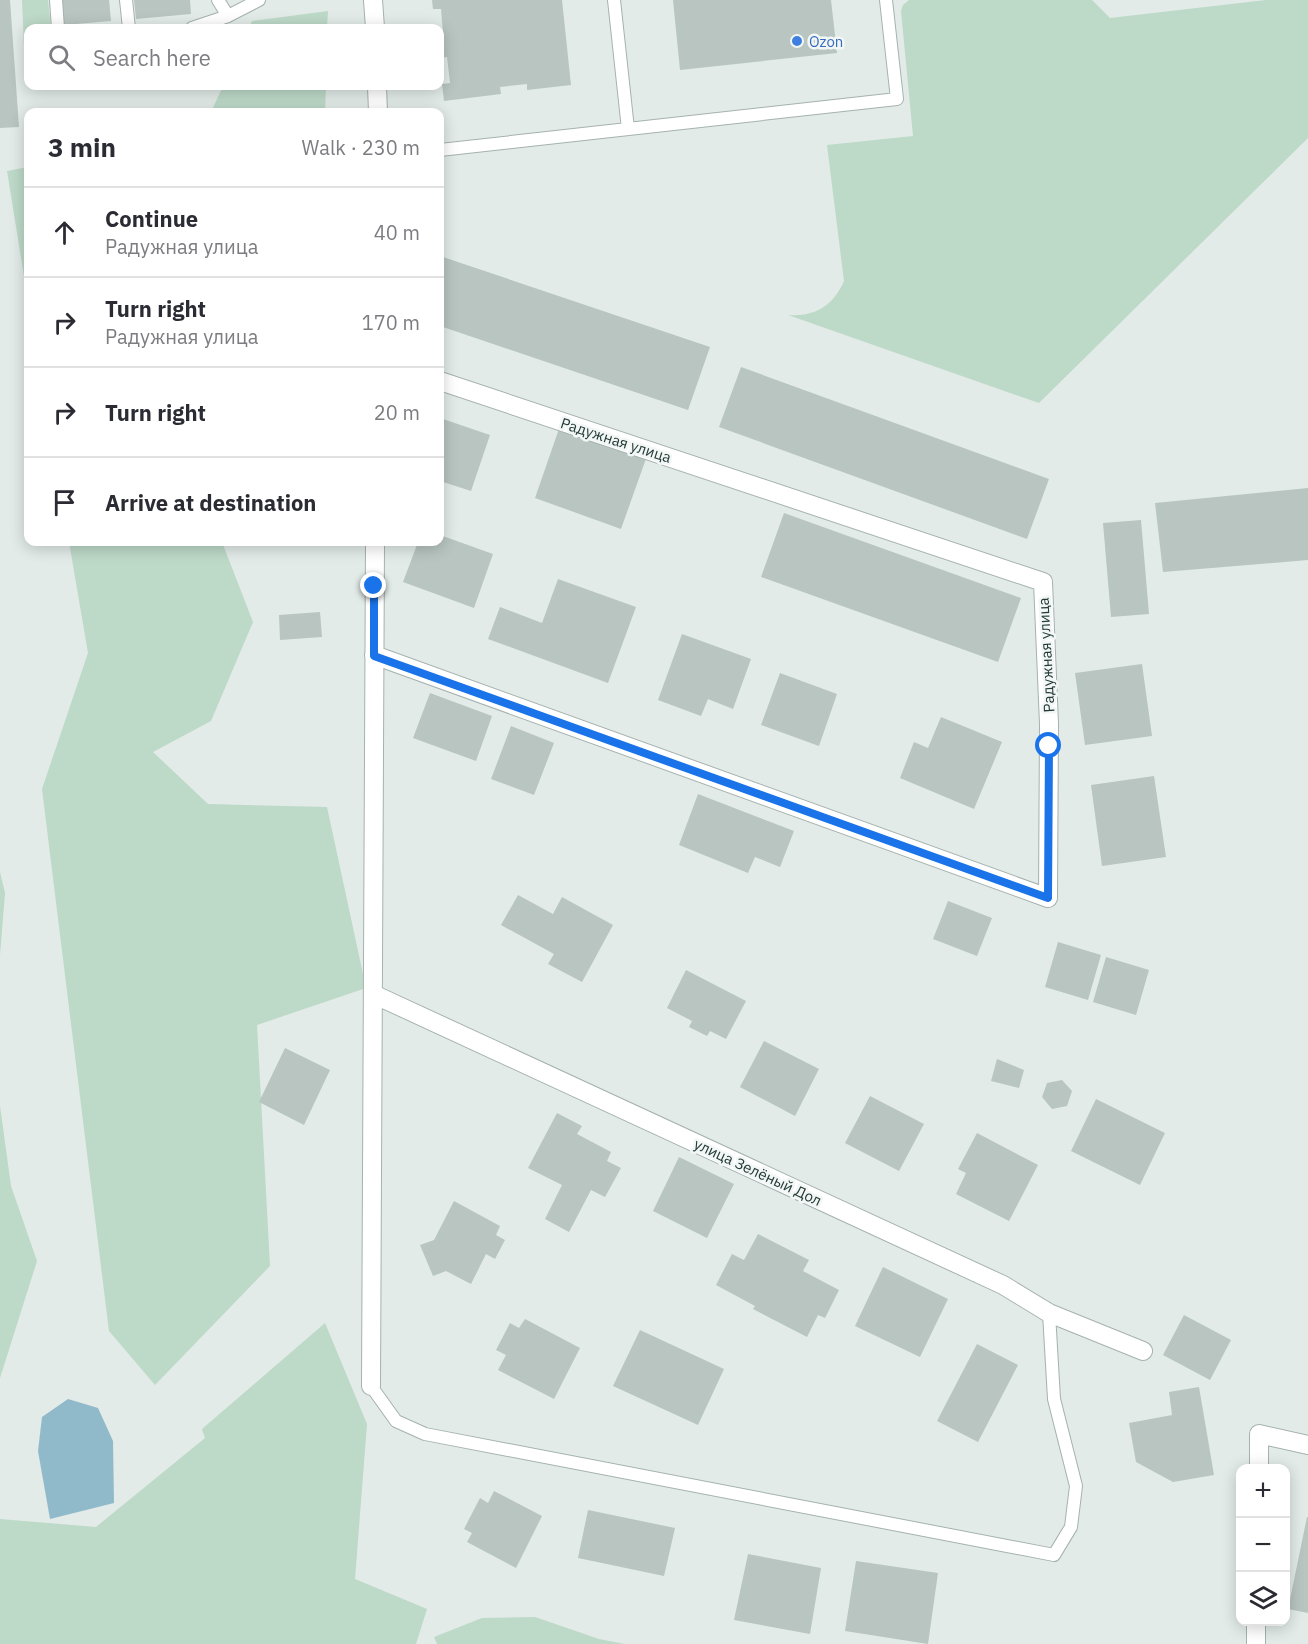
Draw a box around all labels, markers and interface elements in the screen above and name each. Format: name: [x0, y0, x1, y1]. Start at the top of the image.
search box: [24, 24, 444, 90]
place label: Ozon: [809, 32, 843, 51]
marker: Ozon: [790, 34, 804, 48]
icon: search: [45, 41, 78, 74]
text: Search here: [93, 43, 211, 72]
text: 3 min: [48, 130, 116, 164]
text: Walk · 230 m: [302, 134, 420, 161]
text: Continue: [105, 204, 198, 233]
icon: ahead: [48, 216, 81, 249]
text: 40 m: [374, 219, 420, 246]
text: Радужная улица: [105, 233, 259, 260]
text: Turn right: [105, 294, 206, 323]
icon: right: [48, 306, 81, 339]
text: 170 m: [362, 309, 420, 336]
text: Радужная улица: [105, 323, 259, 350]
icon: right: [48, 396, 81, 429]
text: Turn right: [105, 398, 206, 427]
text: 20 m: [374, 399, 420, 426]
street label: Радужная улица: [558, 413, 674, 467]
icon: arrive: [48, 486, 81, 519]
text: Arrive at destination: [105, 488, 316, 517]
route end: [360, 572, 386, 598]
street label: Радужная улица: [1033, 597, 1059, 713]
route start: [1035, 732, 1061, 758]
street label: улица Зелёный Дол: [691, 1134, 825, 1210]
map controls: [1236, 1464, 1290, 1626]
button: +: [1236, 1464, 1290, 1518]
button: −: [1236, 1518, 1290, 1572]
button: layers: [1236, 1572, 1290, 1626]

